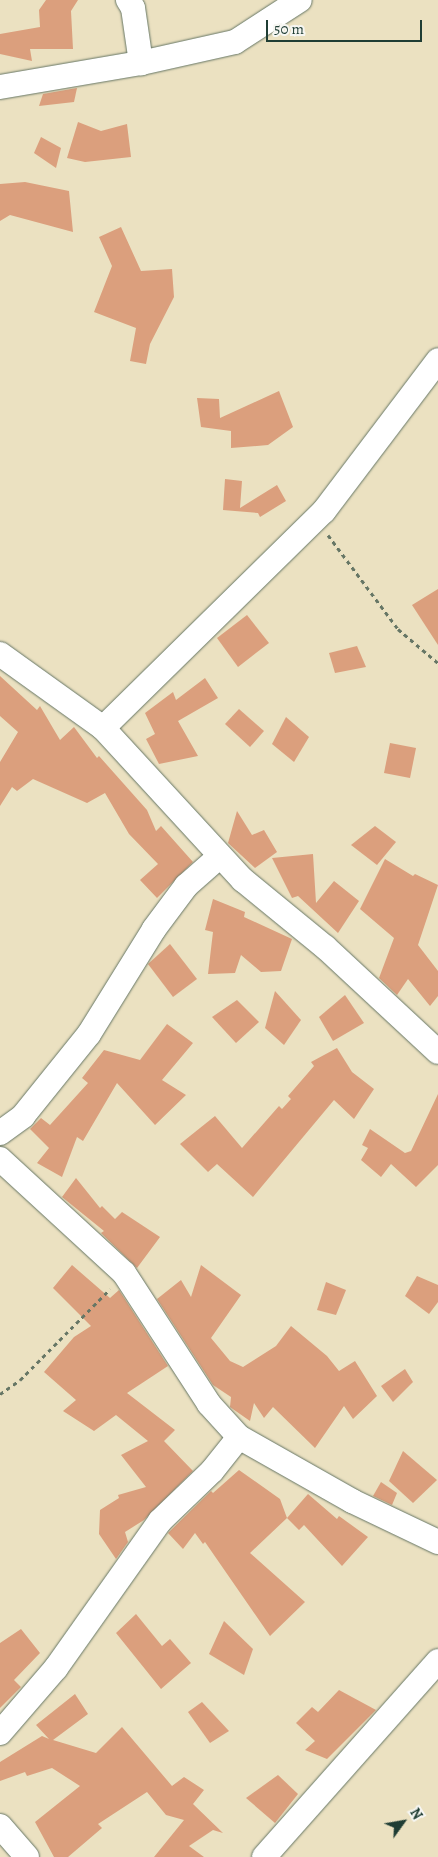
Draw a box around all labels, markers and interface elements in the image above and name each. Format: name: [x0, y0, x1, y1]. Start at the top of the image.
scale bar: [268, 10, 424, 42]
text: 50 m: [274, 19, 304, 39]
north arrow: [378, 1797, 428, 1847]
text: N: [405, 1804, 427, 1823]

